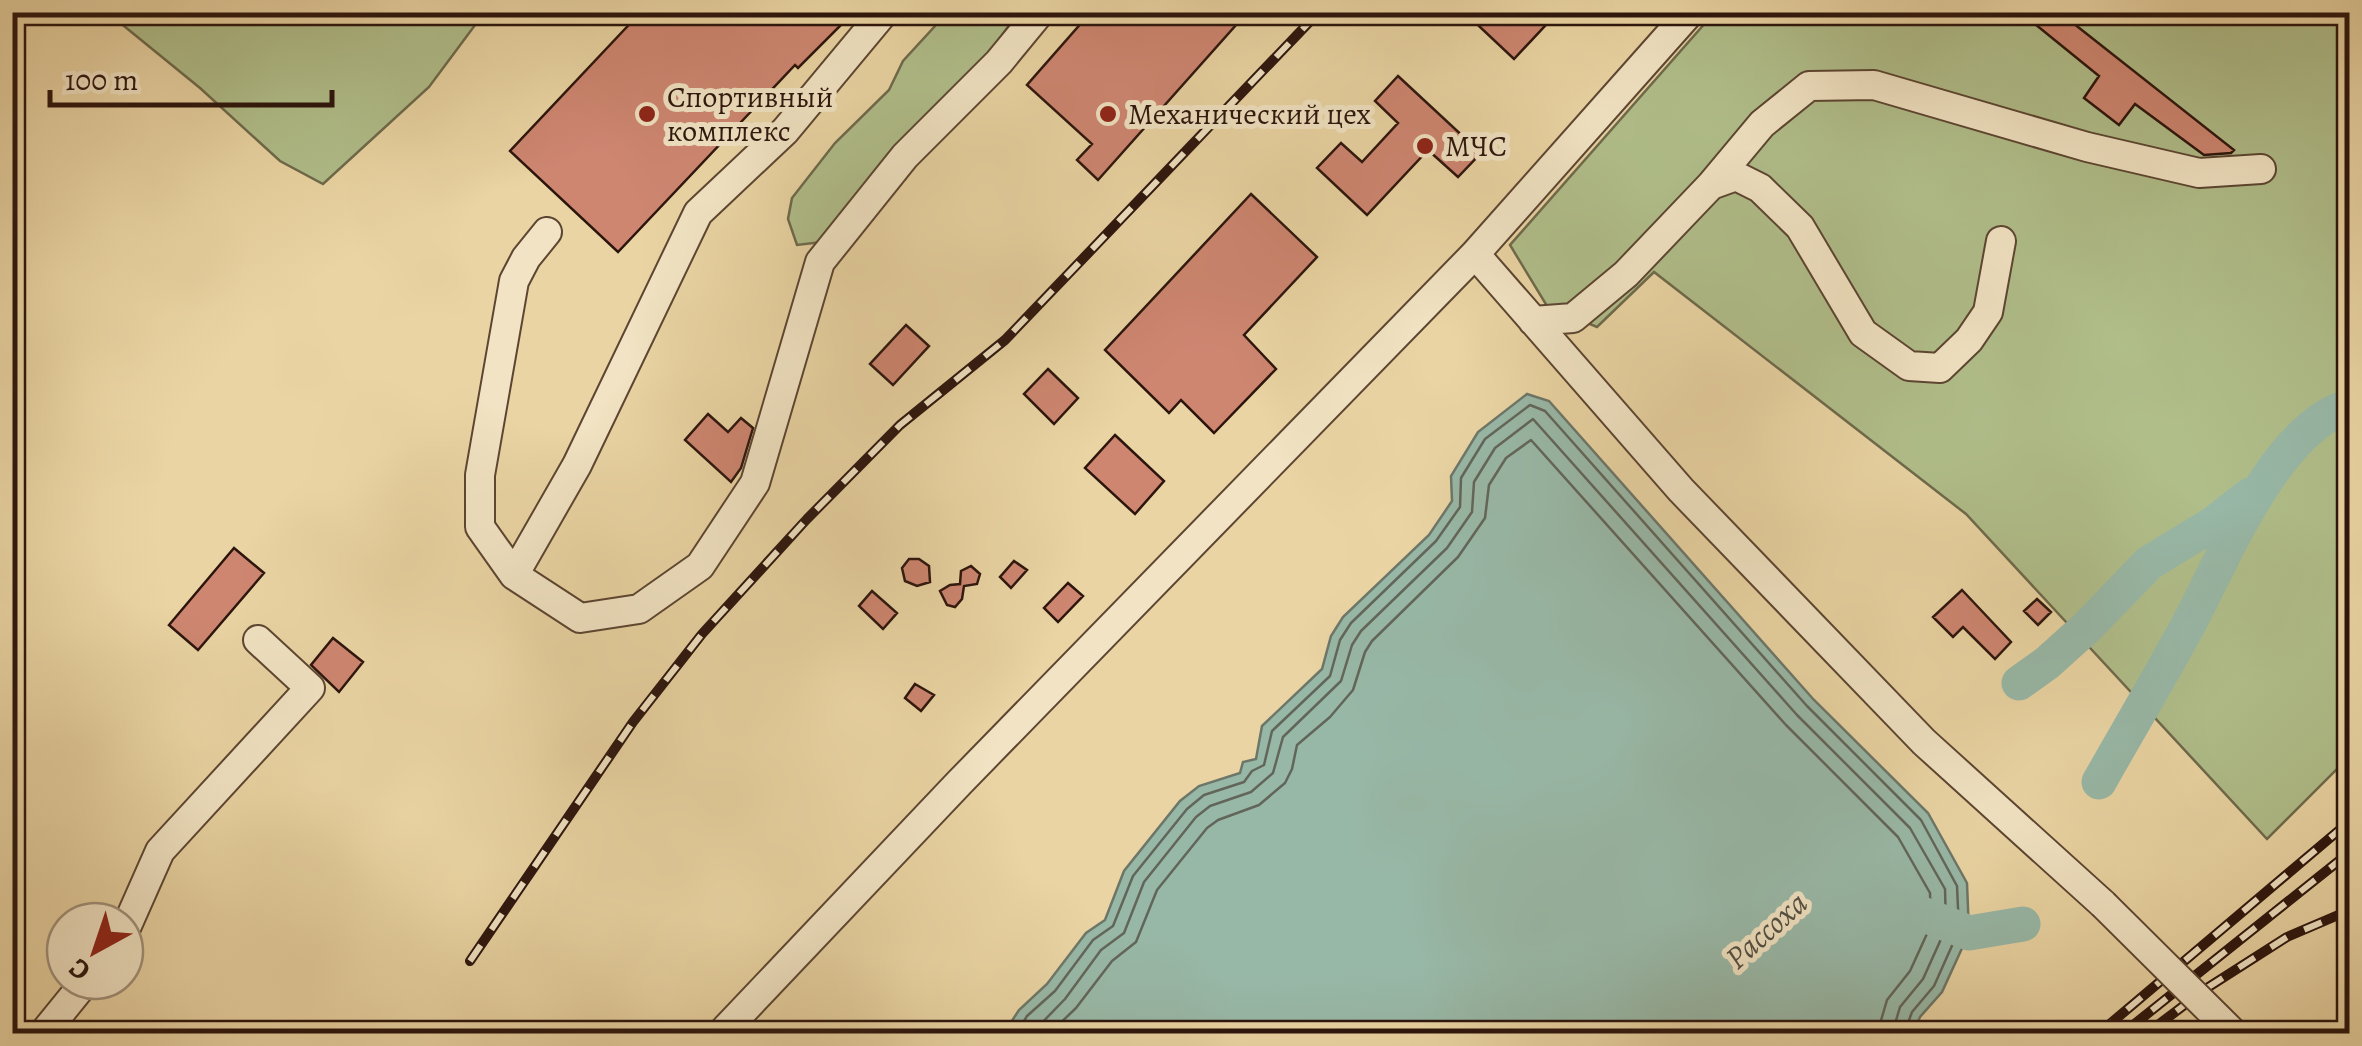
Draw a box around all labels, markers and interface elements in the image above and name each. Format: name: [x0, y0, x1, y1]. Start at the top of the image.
scale bar: [50, 45, 332, 107]
text: 100 m: [65, 60, 138, 100]
place label: Спортивный комплекс: [667, 77, 833, 151]
place label: Механический цех: [1128, 94, 1371, 134]
marker: Спортивный комплекс: [636, 103, 658, 125]
marker: Механический цех: [1097, 103, 1119, 125]
place label: МЧС: [1445, 126, 1507, 166]
marker: МЧС: [1414, 135, 1436, 157]
water label: Рассоха: [1715, 881, 1817, 979]
north arrow: [45, 901, 145, 1001]
text: С: [61, 949, 98, 989]

